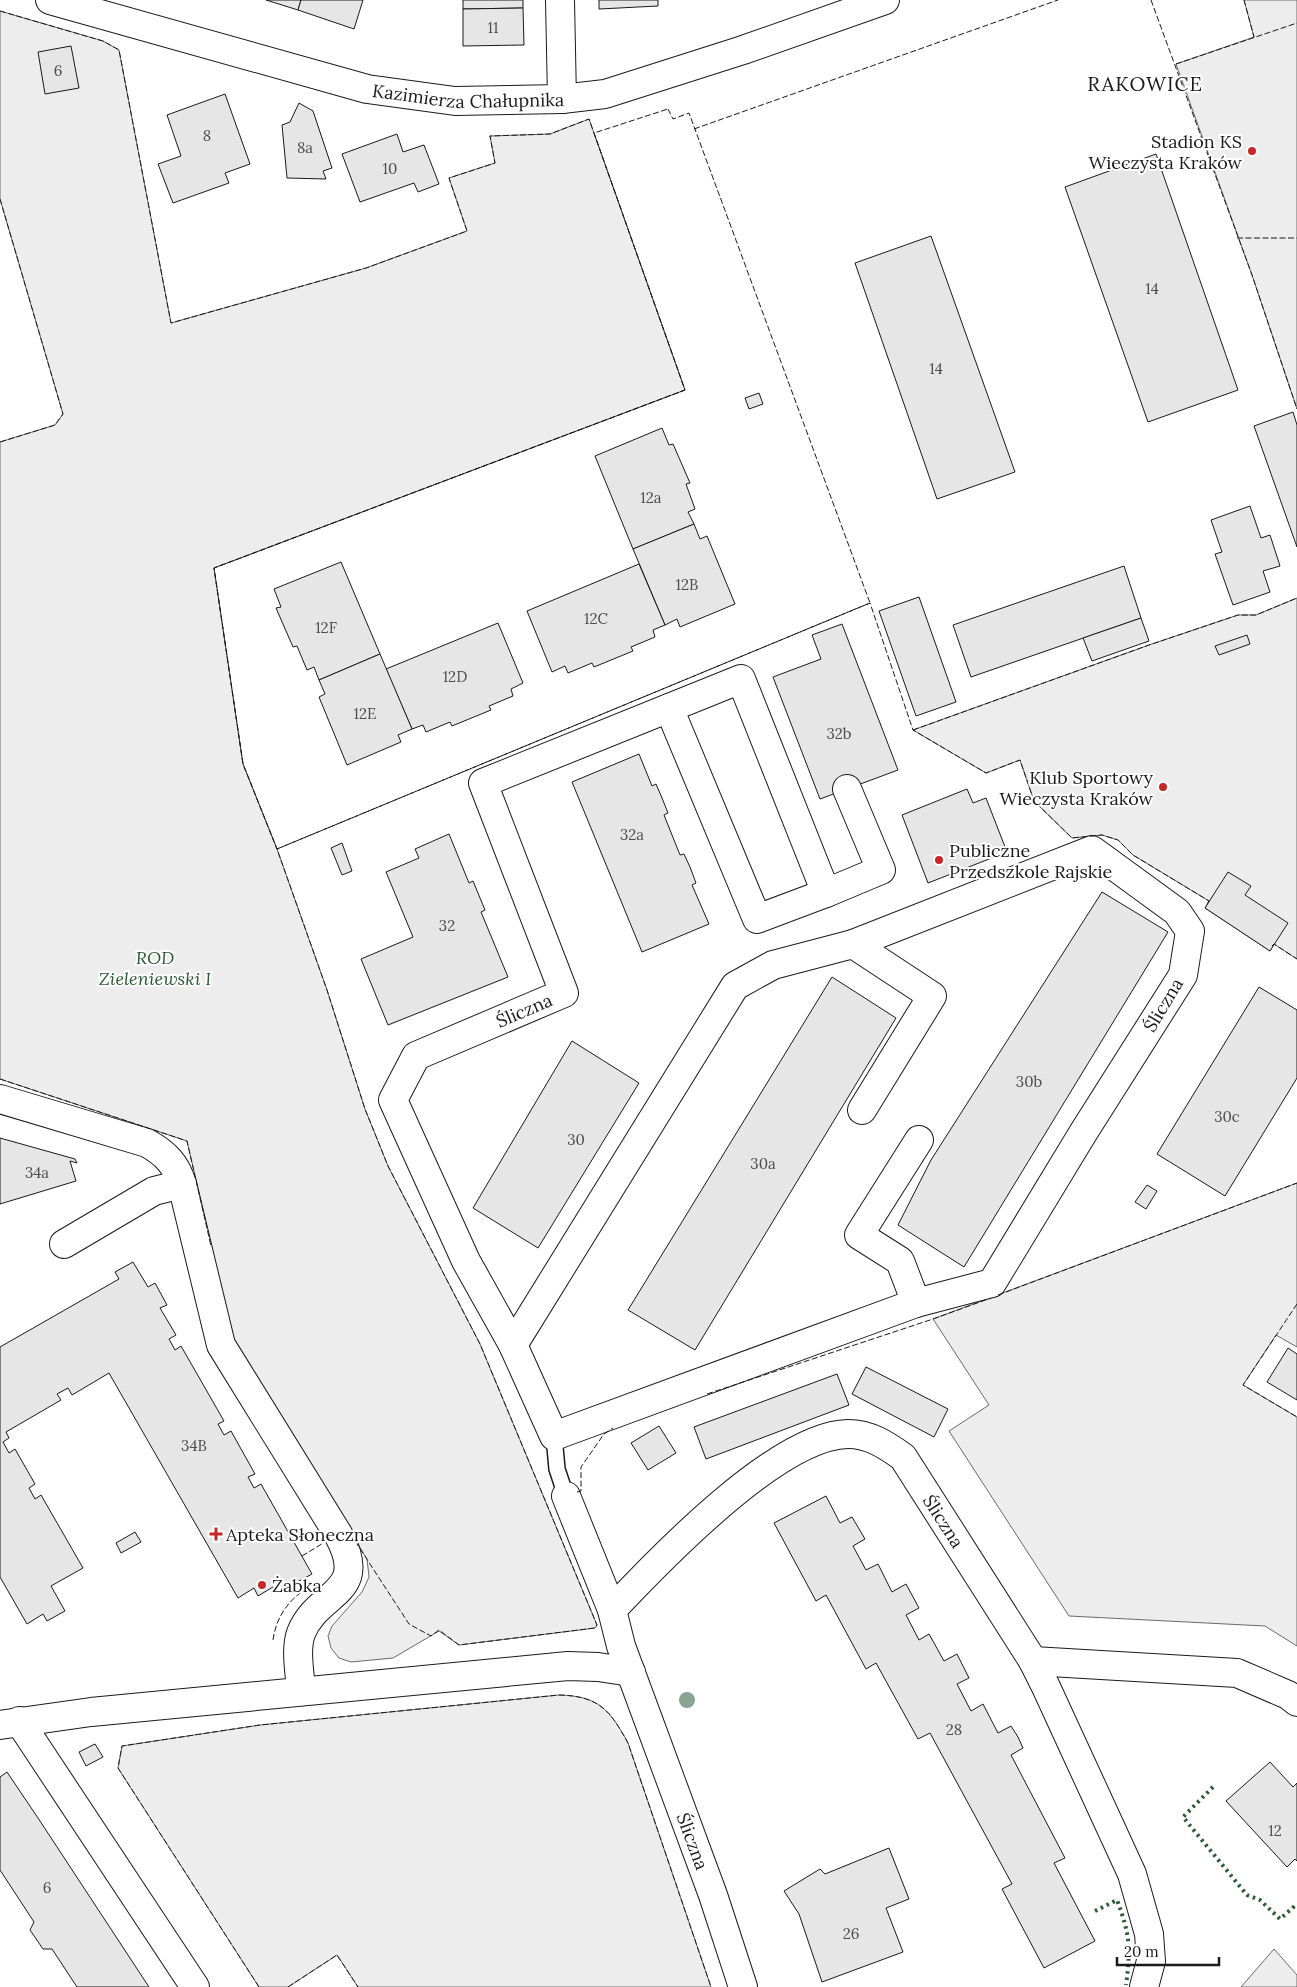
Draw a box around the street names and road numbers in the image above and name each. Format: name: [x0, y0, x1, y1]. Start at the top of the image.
street label: Kazimierza Chałupnika: [371, 78, 564, 112]
street label: Śliczna: [1138, 974, 1188, 1036]
street label: Śliczna: [492, 988, 556, 1032]
street label: Śliczna: [918, 1490, 969, 1552]
street label: Śliczna: [672, 1809, 714, 1873]

